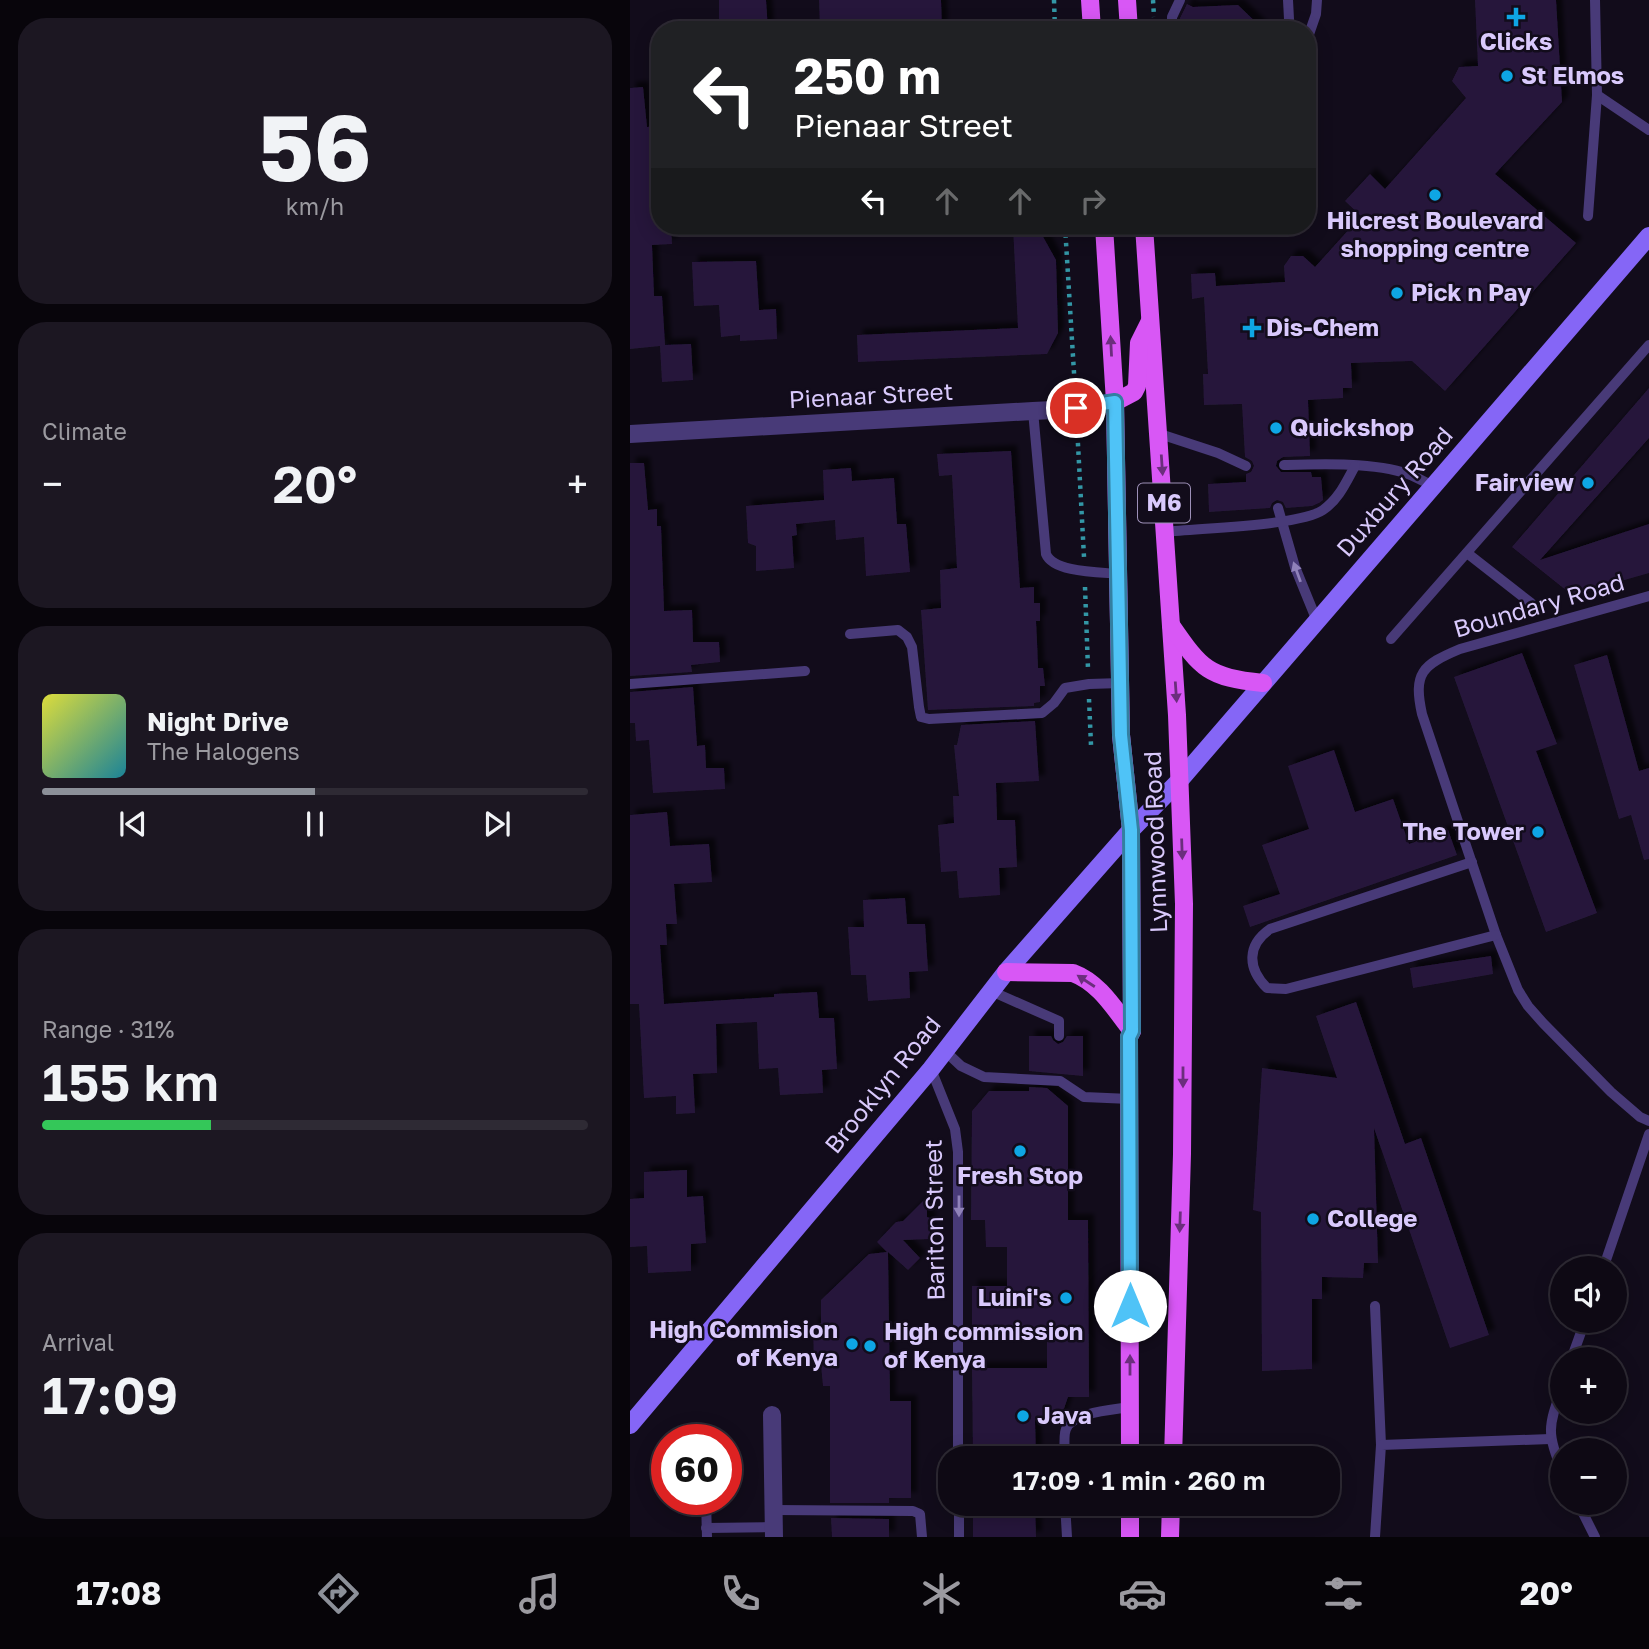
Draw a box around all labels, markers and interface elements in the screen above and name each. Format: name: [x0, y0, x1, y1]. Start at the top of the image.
marker: Clicks: [1508, 9, 1524, 25]
place label: Clicks: [1480, 26, 1552, 55]
text: 250 m: [794, 46, 941, 105]
icon: left: [679, 49, 770, 140]
place label: St Elmos: [1521, 60, 1624, 89]
marker: St Elmos: [1499, 68, 1515, 84]
text: 56: [258, 92, 372, 201]
text: Pienaar Street: [794, 106, 1013, 144]
icon: left: [855, 182, 893, 220]
icon: ahead: [928, 182, 966, 220]
icon: ahead: [1001, 182, 1039, 220]
icon: right: [1074, 182, 1112, 220]
marker: Hilcrest Boulevard shopping centre: [1427, 187, 1443, 203]
text: km/h: [286, 192, 344, 220]
place label: Hilcrest Boulevard shopping centre: [1326, 205, 1544, 262]
place label: Pick n Pay: [1411, 277, 1532, 306]
marker: Pick n Pay: [1389, 285, 1405, 301]
place label: Dis-Chem: [1266, 312, 1379, 341]
marker: Dis-Chem: [1244, 320, 1260, 336]
one-way arrow: [1106, 335, 1117, 357]
street label: Pienaar Street: [788, 376, 954, 413]
pin: [1046, 378, 1106, 438]
icon: arrive: [1057, 389, 1095, 427]
place label: Quickshop: [1290, 412, 1414, 441]
text: Climate: [42, 417, 127, 445]
marker: Quickshop: [1268, 420, 1284, 436]
street label: Duxbury Road: [1330, 420, 1458, 562]
text: 20°: [273, 452, 357, 514]
one-way arrow: [1156, 454, 1167, 476]
text: −: [42, 461, 63, 506]
text: +: [567, 461, 588, 506]
place label: Fairview: [1475, 467, 1574, 496]
marker: Fairview: [1580, 475, 1596, 491]
road number: M6: [1138, 484, 1190, 523]
one-way arrow: [1292, 561, 1303, 582]
street label: Boundary Road: [1450, 566, 1627, 643]
one-way arrow: [1171, 681, 1182, 703]
text: Night Drive: [147, 706, 289, 737]
text: The Halogens: [147, 737, 300, 765]
street label: Lynnwood Road: [1137, 751, 1172, 934]
icon: previous: [114, 805, 152, 843]
icon: pause: [296, 805, 334, 843]
icon: next: [478, 805, 516, 843]
place label: The Tower: [1402, 816, 1524, 845]
marker: The Tower: [1530, 824, 1546, 840]
one-way arrow: [1176, 838, 1187, 860]
one-way arrow: [1077, 975, 1096, 988]
street label: Brooklyn Road: [818, 1010, 946, 1158]
text: Range · 31%: [42, 1015, 174, 1043]
text: 155 km: [42, 1050, 219, 1112]
one-way arrow: [1177, 1066, 1189, 1088]
street label: Bariton Street: [918, 1139, 949, 1301]
marker: Fresh Stop: [1012, 1143, 1028, 1159]
place label: Fresh Stop: [957, 1160, 1083, 1189]
one-way arrow: [953, 1195, 964, 1217]
place label: College: [1327, 1203, 1417, 1232]
one-way arrow: [1174, 1211, 1186, 1233]
marker: College: [1305, 1211, 1321, 1227]
map controls: [1550, 1256, 1627, 1515]
button: sound: [1550, 1256, 1627, 1333]
position arrow: [1093, 1269, 1167, 1343]
place label: Luini's: [977, 1282, 1052, 1311]
marker: Luini's: [1058, 1290, 1074, 1306]
place label: High Commision of Kenya: [649, 1314, 838, 1371]
place label: High commission of Kenya: [884, 1316, 1083, 1373]
text: Arrival: [42, 1328, 114, 1356]
marker: High Commision of Kenya: [844, 1336, 860, 1352]
marker: High commission of Kenya: [862, 1338, 878, 1354]
button: +: [1550, 1347, 1627, 1424]
one-way arrow: [1124, 1354, 1136, 1376]
text: 17:09: [42, 1363, 178, 1425]
place label: Java: [1037, 1400, 1092, 1429]
marker: Java: [1015, 1408, 1031, 1424]
speed limit sign: 60: [651, 1424, 742, 1515]
button: −: [1550, 1438, 1627, 1515]
text: 17:09 · 1 min · 260 m: [1013, 1465, 1265, 1496]
icon: directions: [314, 1569, 363, 1618]
icon: music: [515, 1569, 564, 1618]
icon: phone: [716, 1569, 765, 1618]
icon: climate: [917, 1569, 966, 1618]
icon: car: [1118, 1569, 1167, 1618]
icon: filters: [1319, 1569, 1368, 1618]
text: 17:08: [76, 1574, 161, 1612]
text: 20°: [1520, 1574, 1573, 1612]

